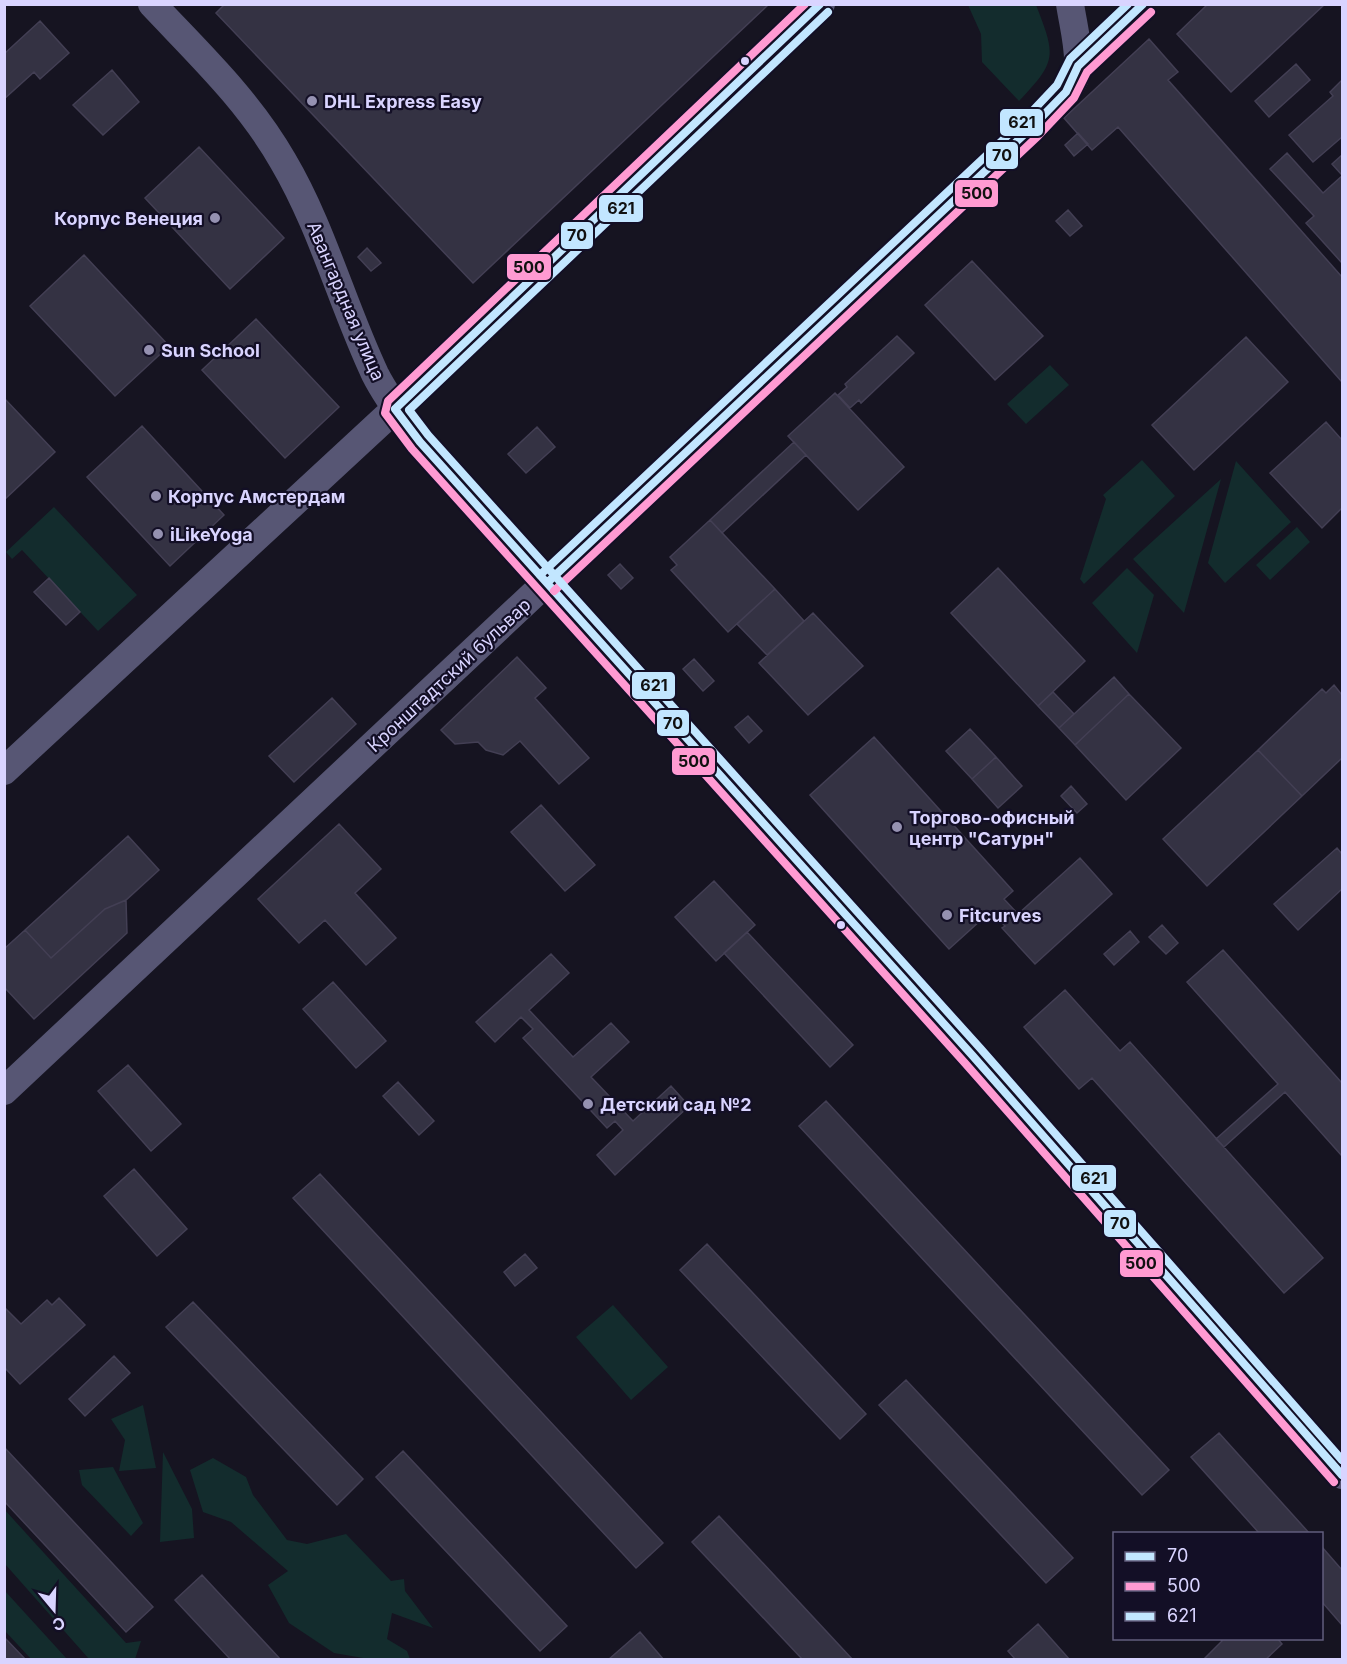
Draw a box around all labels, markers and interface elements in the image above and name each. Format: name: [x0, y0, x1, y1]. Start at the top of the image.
unlabelled marker: [739, 55, 751, 67]
place label: DHL Express Easy: [324, 91, 482, 112]
marker: DHL Express Easy: [305, 94, 319, 108]
line badge: 621: [999, 108, 1044, 137]
text: 621: [1008, 112, 1036, 132]
line badge: 70: [985, 141, 1019, 170]
text: 70: [992, 145, 1012, 165]
line badge: 500: [954, 179, 999, 208]
text: 500: [961, 183, 993, 203]
line badge: 621: [598, 194, 644, 223]
text: 621: [607, 198, 635, 218]
place label: Корпус Венеция: [54, 208, 203, 229]
marker: Корпус Венеция: [208, 211, 222, 225]
street label: Авангардная улица: [303, 218, 389, 384]
line badge: 70: [560, 221, 594, 250]
text: 70: [567, 225, 587, 245]
line badge: 500: [506, 253, 552, 281]
text: 500: [513, 257, 545, 277]
place label: Sun School: [161, 340, 260, 361]
marker: Sun School: [142, 343, 156, 357]
place label: Корпус Амстердам: [168, 486, 345, 507]
marker: Корпус Амстердам: [149, 489, 163, 503]
place label: iLikeYoga: [170, 524, 253, 545]
marker: iLikeYoga: [151, 527, 165, 541]
street label: Кронштадтский бульвар: [363, 594, 535, 756]
line badge: 621: [631, 671, 676, 700]
text: 621: [640, 675, 668, 695]
line badge: 70: [656, 709, 690, 737]
text: 70: [663, 713, 683, 733]
line badge: 500: [671, 747, 716, 776]
text: 500: [678, 751, 710, 771]
place label: Торгово-офисный центр "Сатурн": [909, 807, 1075, 849]
marker: Торгово-офисный центр "Сатурн": [890, 820, 904, 834]
place label: Fitcurves: [959, 905, 1042, 926]
marker: Fitcurves: [940, 908, 954, 922]
unlabelled marker: [835, 919, 847, 931]
place label: Детский сад №2: [600, 1094, 752, 1115]
marker: Детский сад №2: [581, 1097, 595, 1111]
line badge: 621: [1071, 1164, 1117, 1192]
text: 621: [1080, 1168, 1108, 1188]
line badge: 70: [1103, 1209, 1137, 1238]
text: 70: [1110, 1213, 1130, 1233]
line badge: 500: [1119, 1249, 1164, 1278]
text: 500: [1125, 1253, 1157, 1273]
legend: [1113, 1532, 1323, 1640]
text: 70: [1167, 1545, 1188, 1566]
text: 500: [1167, 1575, 1201, 1596]
north arrow: [24, 1580, 84, 1640]
text: 621: [1167, 1605, 1196, 1626]
text: С: [50, 1613, 68, 1636]

